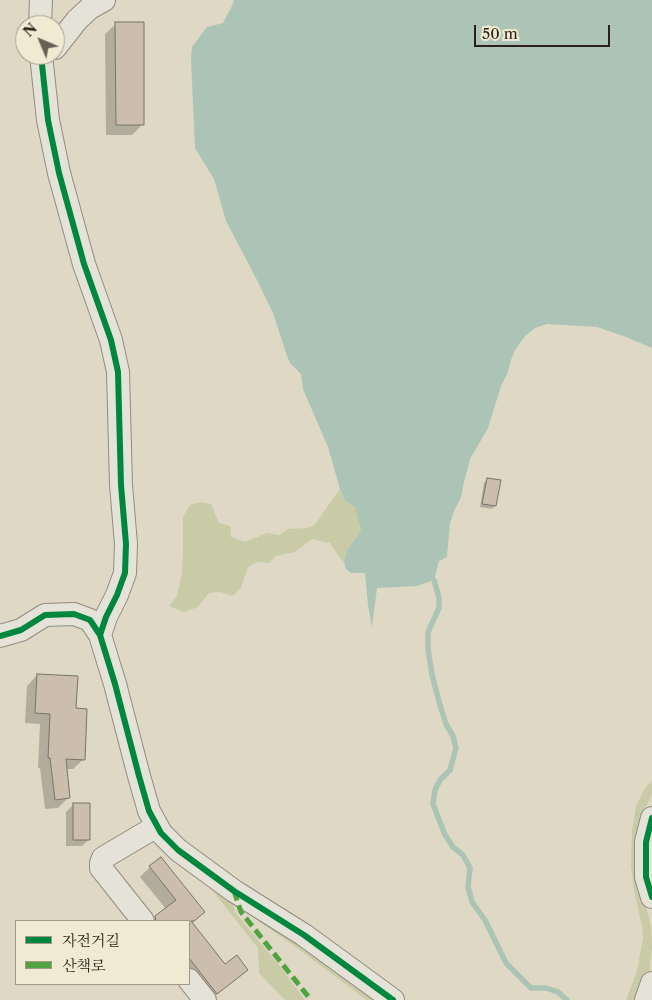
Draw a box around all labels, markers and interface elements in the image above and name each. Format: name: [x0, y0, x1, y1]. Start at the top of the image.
north arrow: [15, 15, 65, 65]
scale bar: [477, 15, 613, 47]
text: N: [19, 19, 41, 41]
text: 50 m: [482, 24, 518, 43]
legend: [15, 920, 190, 985]
text: 자전거길: [62, 931, 120, 950]
text: 산책로: [62, 956, 105, 975]

